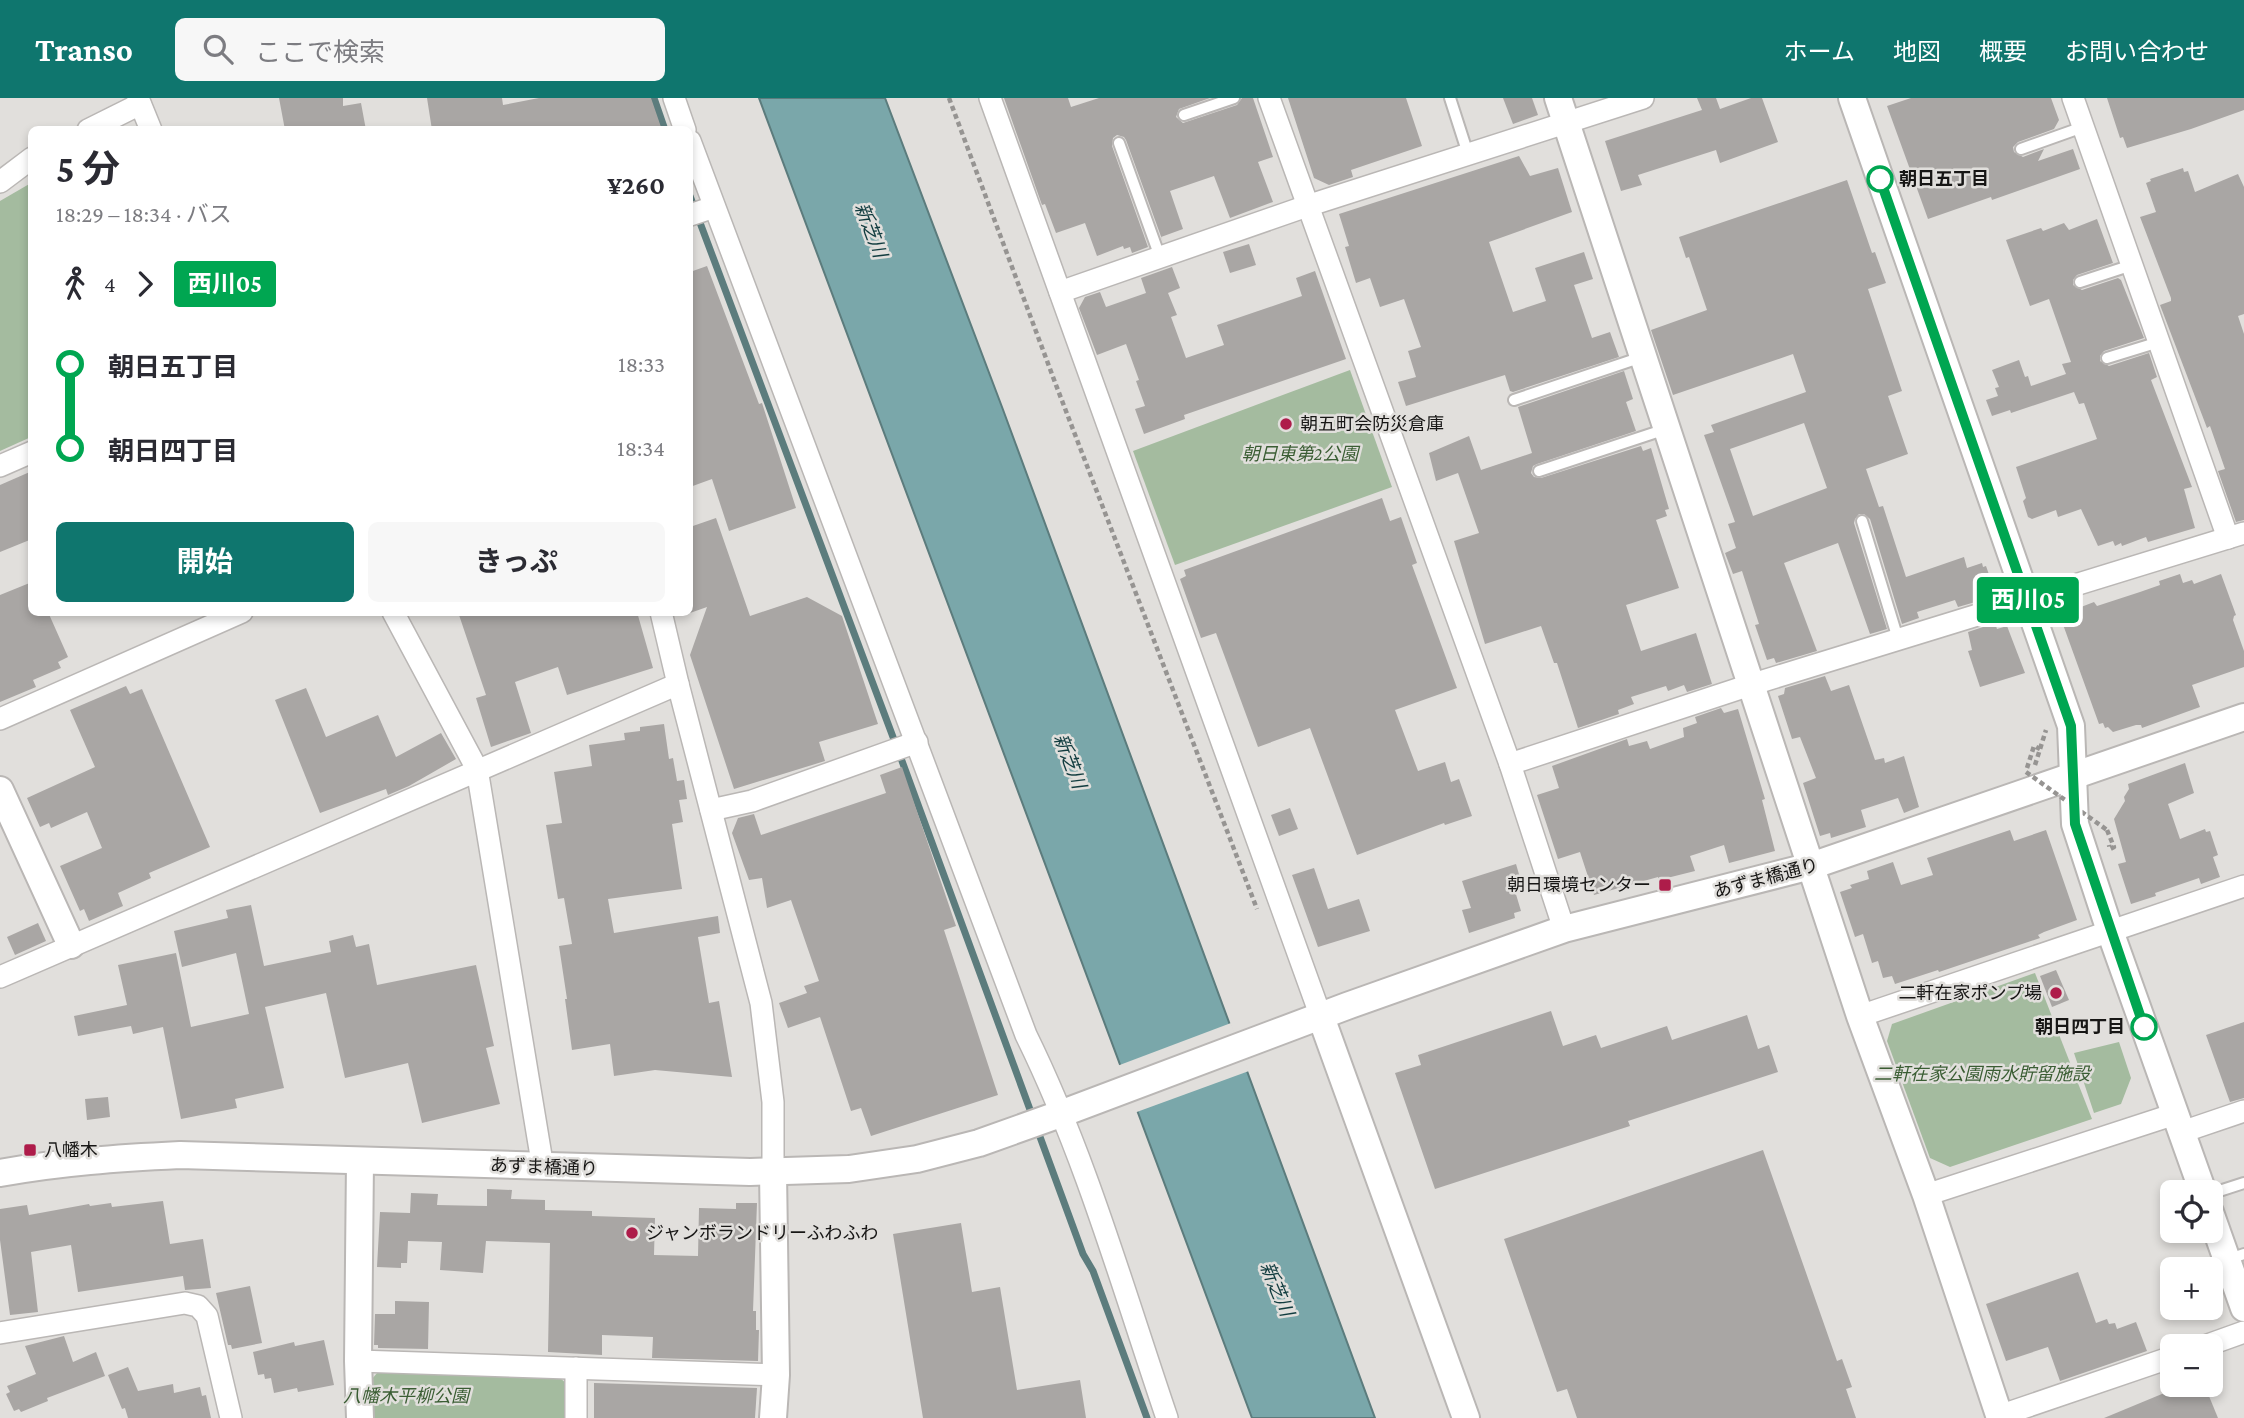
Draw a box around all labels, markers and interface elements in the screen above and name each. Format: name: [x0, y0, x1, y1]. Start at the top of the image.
search box: [175, 18, 665, 81]
icon: search: [199, 30, 237, 68]
text: Transo: [35, 31, 133, 68]
text: ここで検索: [255, 38, 385, 67]
text: ホーム: [1784, 38, 1855, 65]
text: 地図: [1893, 38, 1941, 65]
text: 概要: [1979, 38, 2027, 65]
text: お問い合わせ: [2065, 38, 2209, 65]
text: 5 分: [56, 148, 120, 190]
marker: 朝日五丁目: [1867, 166, 1893, 192]
place label: 朝日五丁目: [1899, 169, 1989, 189]
text: ¥260: [607, 171, 665, 200]
water label: 新芝川: [851, 200, 892, 262]
text: 18:29 – 18:34 · バス: [56, 201, 232, 227]
icon: walk: [56, 265, 94, 303]
icon: forward: [126, 265, 164, 303]
text: 西川05: [188, 270, 262, 297]
text: 4: [104, 271, 116, 297]
text: 18:33: [618, 351, 665, 377]
text: 朝日五丁目: [108, 353, 238, 382]
place label: 朝五町会防災倉庫: [1300, 414, 1444, 434]
marker: 朝五町会防災倉庫: [1278, 416, 1294, 432]
text: 18:34: [617, 435, 665, 461]
text: 朝日四丁目: [108, 437, 238, 466]
park label: 朝日東第2公園: [1242, 444, 1361, 464]
button: 開始: [56, 522, 354, 602]
button: きっぷ: [368, 522, 665, 602]
line badge: 西川05: [1979, 577, 2077, 623]
text: 西川05: [1991, 586, 2065, 613]
water label: 新芝川: [1050, 731, 1091, 793]
street label: あずま橋通り: [1711, 854, 1821, 902]
place label: 朝日環境センター: [1507, 875, 1651, 895]
marker: 朝日環境センター: [1657, 877, 1673, 893]
place label: 二軒在家ポンプ場: [1899, 983, 2042, 1003]
marker: 二軒在家ポンプ場: [2048, 985, 2064, 1001]
marker: 朝日四丁目: [2131, 1014, 2157, 1040]
place label: 朝日四丁目: [2035, 1017, 2125, 1037]
park label: 二軒在家公園雨水貯留施設: [1874, 1064, 2093, 1084]
place label: 八幡木: [44, 1140, 98, 1160]
marker: 八幡木: [22, 1142, 38, 1158]
street label: あずま橋通り: [490, 1155, 598, 1179]
map controls: [2160, 1180, 2223, 1397]
button: locate: [2160, 1180, 2223, 1243]
place label: ジャンボランドリーふわふわ: [646, 1223, 878, 1243]
marker: ジャンボランドリーふわふわ: [624, 1225, 640, 1241]
button: +: [2160, 1257, 2223, 1320]
water label: 新芝川: [1256, 1259, 1299, 1321]
button: −: [2160, 1334, 2223, 1397]
park label: 八幡木平柳公園: [343, 1386, 472, 1406]

